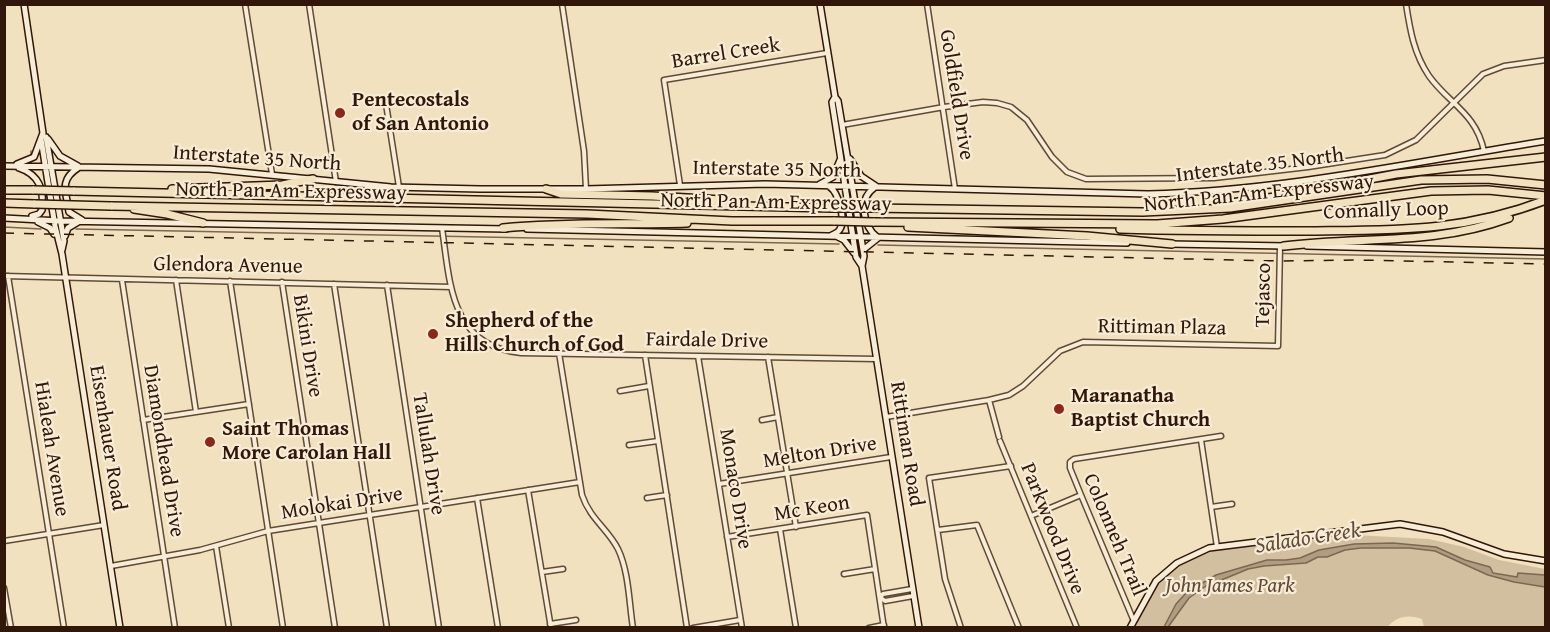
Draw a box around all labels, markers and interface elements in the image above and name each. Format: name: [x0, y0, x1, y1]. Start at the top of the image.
street label: Goldfield Drive: [933, 28, 979, 162]
street label: Barrel Creek: [670, 33, 782, 75]
place label: Pentecostals of San Antonio: [352, 88, 489, 138]
marker: Pentecostals of San Antonio: [333, 106, 347, 120]
street label: Interstate 35 North: [172, 141, 342, 177]
street label: Interstate 35 North: [1175, 143, 1345, 189]
street label: Interstate 35 North: [692, 156, 862, 184]
street label: North Pan Am Expressway: [1143, 169, 1375, 219]
street label: North Pan Am Expressway: [175, 177, 407, 207]
street label: North Pan Am Expressway: [660, 188, 892, 218]
street label: Connally Loop: [1323, 196, 1449, 226]
street label: Glendora Avenue: [153, 252, 303, 280]
street label: Tejasco: [1251, 262, 1277, 328]
street label: Bikini Drive: [286, 293, 328, 399]
place label: Shepherd of the Hills Church of God: [445, 309, 624, 359]
street label: Rittiman Plaza: [1098, 314, 1226, 342]
marker: Shepherd of the Hills Church of God: [426, 327, 440, 341]
street label: Fairdale Drive: [646, 327, 768, 355]
street label: Diamondhead Drive: [137, 363, 189, 539]
street label: Eisenhauer Road: [83, 364, 131, 512]
street label: Hialeah Avenue: [28, 380, 74, 518]
street label: Rittiman Road: [884, 380, 928, 508]
place label: Maranatha Baptist Church: [1071, 384, 1210, 434]
street label: Tallulah Drive: [406, 391, 450, 517]
marker: Maranatha Baptist Church: [1052, 402, 1066, 416]
place label: Saint Thomas More Carolan Hall: [222, 417, 391, 467]
street label: Monaco Drive: [713, 427, 757, 551]
street label: Melton Drive: [761, 432, 879, 474]
marker: Saint Thomas More Carolan Hall: [203, 435, 217, 449]
street label: Parkwood Drive: [1014, 460, 1090, 598]
street label: Colonneh Trail: [1077, 470, 1151, 600]
street label: Molokai Drive: [279, 482, 405, 526]
street label: Mc Keon: [773, 491, 851, 527]
water label: Salado Creek: [1253, 518, 1363, 560]
park label: John James Park: [1165, 574, 1295, 600]

